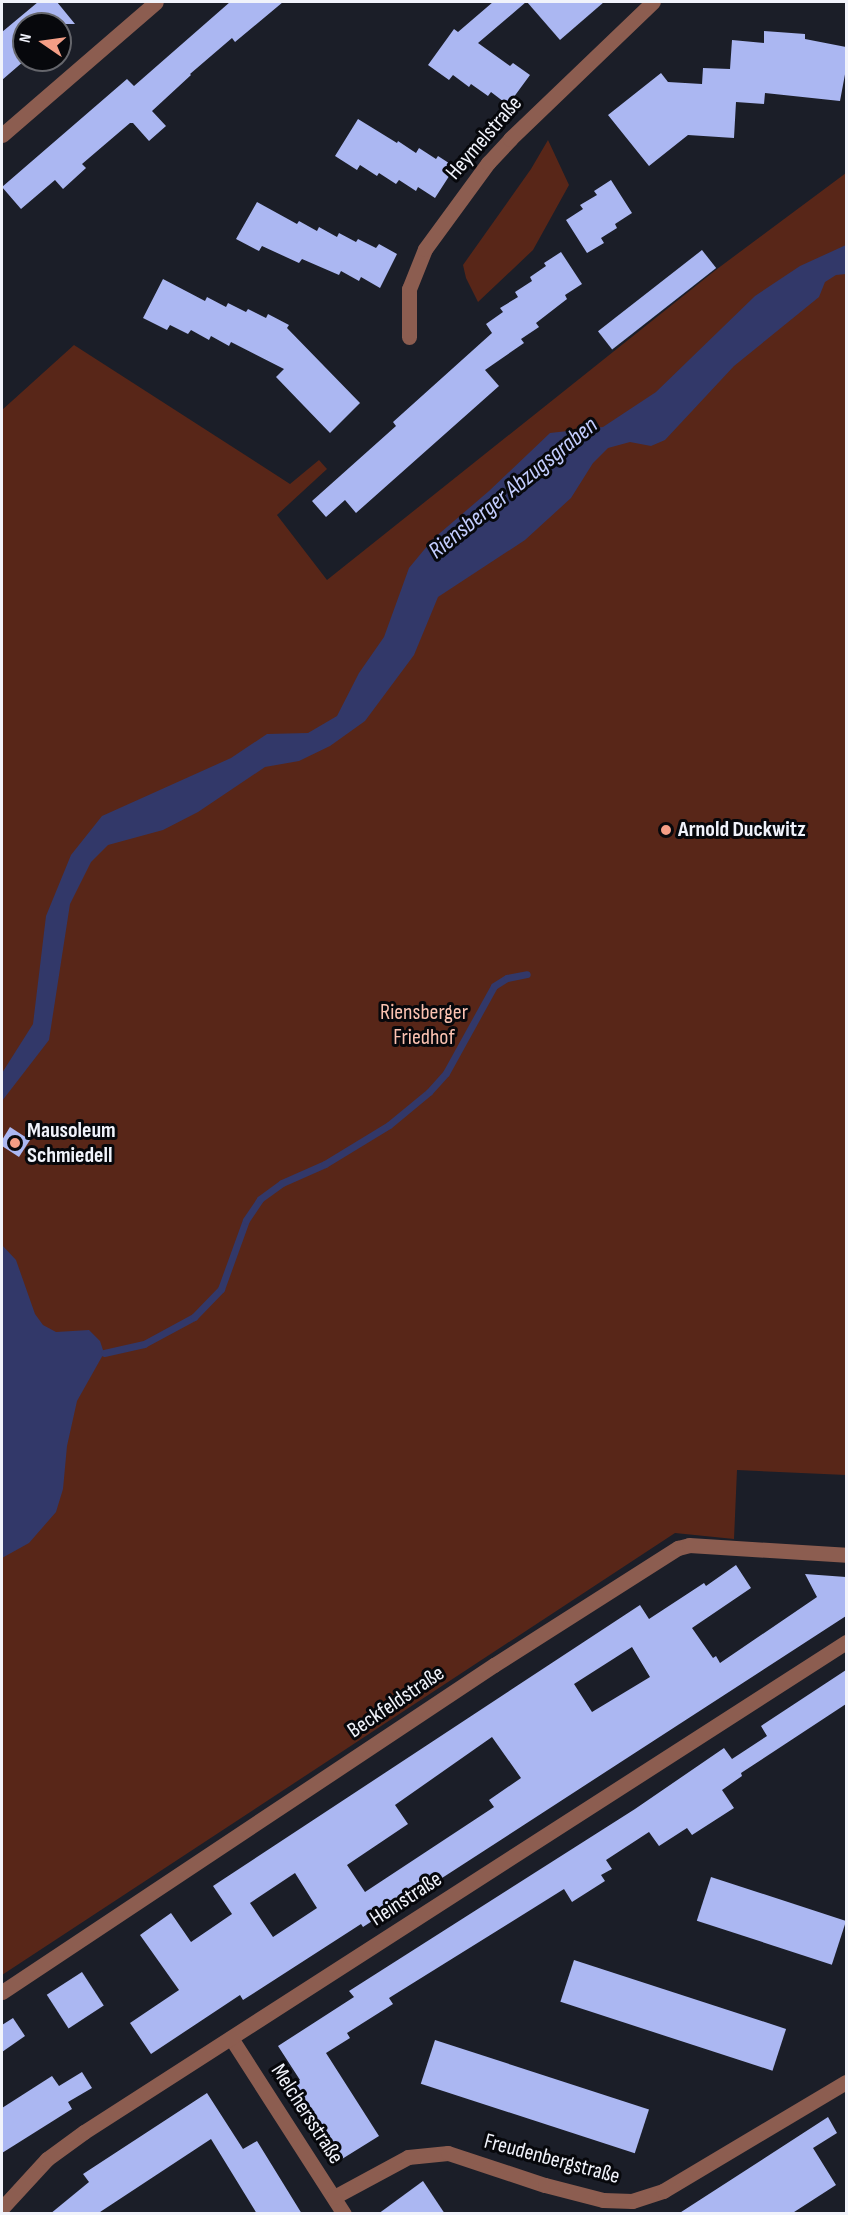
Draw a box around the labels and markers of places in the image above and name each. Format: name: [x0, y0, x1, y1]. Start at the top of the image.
place label: Arnold Duckwitz: [678, 817, 806, 843]
marker: Arnold Duckwitz: [659, 823, 673, 837]
place label: Mausoleum Schmiedell: [27, 1117, 116, 1168]
marker: Mausoleum Schmiedell: [8, 1136, 22, 1150]

